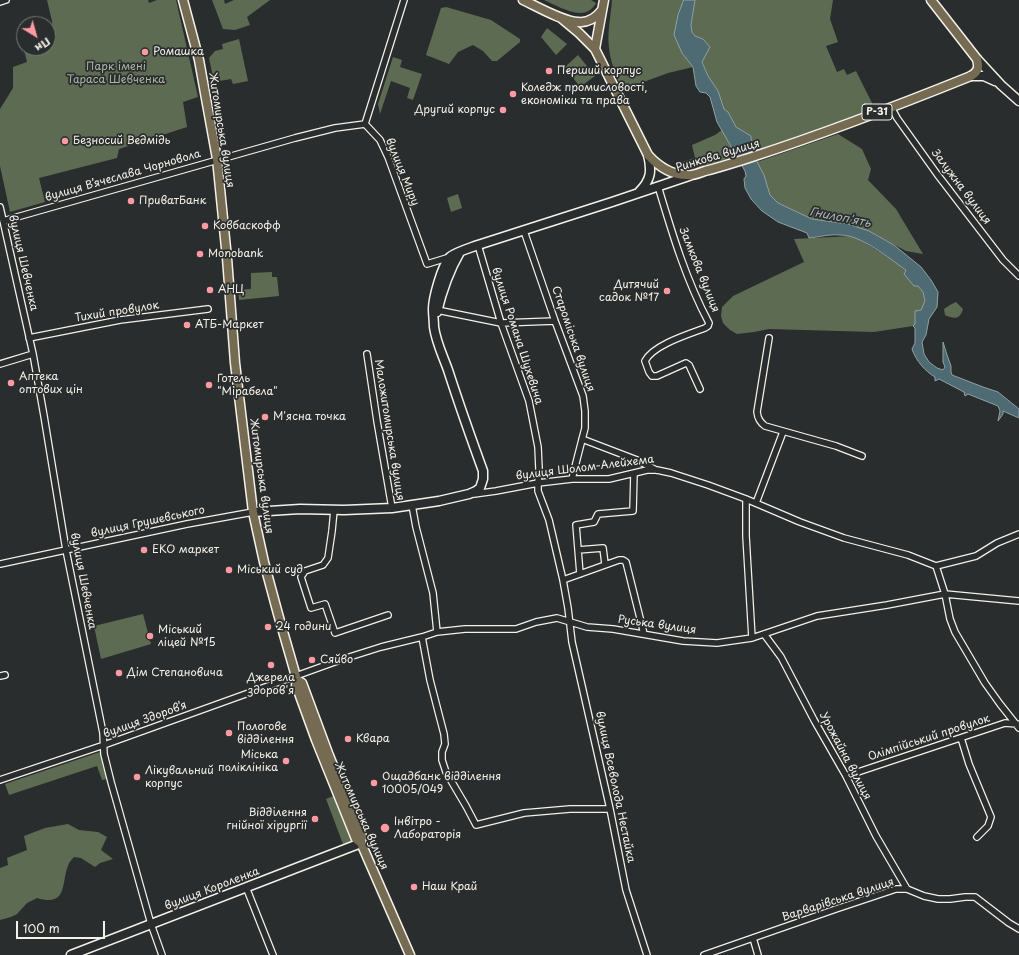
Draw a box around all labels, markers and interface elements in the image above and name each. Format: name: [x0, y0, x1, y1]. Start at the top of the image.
north arrow: [16, 16, 56, 56]
text: Пн: [31, 34, 54, 57]
place label: Ромашка: [153, 45, 204, 59]
marker: Ромашка: [140, 47, 150, 57]
park label: Парк імені Тараса Шевченка: [67, 60, 165, 86]
place label: Перший корпус: [557, 64, 641, 78]
marker: Перший корпус: [544, 66, 554, 76]
street label: Житомирська вулиця: [205, 71, 237, 189]
place label: Коледж промисловості, економіки та права: [521, 81, 647, 107]
marker: Коледж промисловості, економіки та права: [508, 89, 518, 99]
place label: Другий корпус: [415, 103, 495, 117]
road number: Р-31: [862, 104, 892, 120]
marker: Другий корпус: [498, 105, 508, 115]
place label: Безносий Ведмідь: [73, 134, 170, 148]
marker: Безносий Ведмідь: [60, 136, 70, 146]
street label: вулиця Миру: [382, 136, 422, 208]
street label: Ринкова вулиця: [675, 137, 761, 175]
street label: вулиця Вʼячеслава Чорновола: [44, 147, 202, 205]
street label: Залужна вулиця: [928, 147, 994, 227]
place label: ПриватБанк: [139, 194, 206, 208]
marker: ПриватБанк: [126, 196, 136, 206]
water label: Гнилоп'ять: [808, 205, 872, 231]
street label: вулиця Шевченка: [6, 214, 40, 312]
place label: Ковбаскофф: [213, 219, 281, 233]
marker: Ковбаскофф: [200, 221, 210, 231]
street label: Замкова вулиця: [676, 226, 722, 314]
place label: Monobank: [208, 247, 264, 261]
marker: Monobank: [195, 249, 205, 259]
street label: вулиця Романа Шухевича: [489, 266, 545, 406]
place label: Дитячий садок №17: [599, 278, 659, 304]
place label: АНЦ: [218, 283, 244, 297]
street label: Староміська вулиця: [549, 284, 597, 394]
marker: АНЦ: [205, 285, 215, 295]
marker: Дитячий садок №17: [662, 286, 672, 296]
street label: Тихий провулок: [74, 299, 160, 325]
place label: АТБ-Маркет: [195, 318, 264, 332]
marker: АТБ-Маркет: [182, 320, 192, 330]
street label: Маложитомирська вулиця: [371, 358, 407, 502]
place label: Аптека оптових цін: [19, 370, 83, 396]
place label: Готель "Мірабела": [217, 372, 277, 398]
marker: Аптека оптових цін: [6, 378, 16, 388]
marker: Готель "Мірабела": [204, 380, 214, 390]
place label: М'ясна точка: [273, 410, 346, 424]
marker: М'ясна точка: [260, 412, 270, 422]
street label: Житомирська вулиця: [246, 417, 276, 535]
street label: вулиця Шолом-Алейхема: [515, 453, 655, 483]
street label: вулиця Грушевського: [90, 503, 206, 541]
street label: вулиця Шевченка: [67, 532, 99, 630]
place label: ЕКО маркет: [152, 543, 219, 557]
marker: ЕКО маркет: [139, 545, 149, 555]
place label: Міський суд: [237, 563, 303, 577]
marker: Міський суд: [224, 565, 234, 575]
street label: Руська вулиця: [617, 613, 697, 637]
place label: 24 години: [276, 620, 331, 634]
marker: 24 години: [263, 622, 273, 632]
place label: Міський ліцей №15: [158, 623, 215, 649]
marker: Міський ліцей №15: [145, 631, 155, 641]
place label: Сяйво: [320, 653, 353, 667]
marker: Сяйво: [307, 655, 317, 665]
marker: Джерела здоров'я: [266, 660, 276, 670]
place label: Дім Степановича: [127, 666, 223, 680]
marker: Дім Степановича: [114, 668, 124, 678]
place label: Джерела здоров'я: [247, 671, 295, 697]
street label: вулиця Здоровʼя: [102, 699, 188, 741]
street label: вулиця Всеволода Нестайка: [592, 710, 638, 864]
street label: Урожайна вулиця: [816, 710, 874, 802]
street label: Олімпійський провулок: [866, 712, 992, 764]
place label: Пологове відділення: [237, 720, 294, 746]
marker: Пологове відділення: [224, 728, 234, 738]
place label: Квара: [356, 732, 390, 746]
marker: Квара: [343, 734, 353, 744]
place label: Міська поліклініка: [218, 748, 278, 774]
marker: Міська поліклініка: [281, 756, 291, 766]
street label: Житомирська вулиця: [331, 760, 391, 872]
place label: Лікувальний корпус: [145, 764, 214, 790]
place label: Ощадбанк відділення 10005/049: [382, 770, 501, 796]
marker: Лікувальний корпус: [132, 772, 142, 782]
marker: Ощадбанк відділення 10005/049: [369, 778, 379, 788]
place label: Відділення гнійної хірургії: [227, 806, 307, 832]
marker: Відділення гнійної хірургії: [310, 814, 320, 824]
place label: Інвітро - Лабораторія: [394, 815, 461, 841]
marker: Інвітро - Лабораторія: [379, 822, 391, 834]
street label: вулиця Короленка: [163, 865, 261, 913]
street label: Варварівська вулиця: [780, 876, 896, 924]
place label: Наш Край: [422, 880, 477, 894]
marker: Наш Край: [409, 882, 419, 892]
scale bar: [18, 913, 107, 939]
text: 100 m: [23, 919, 60, 937]

